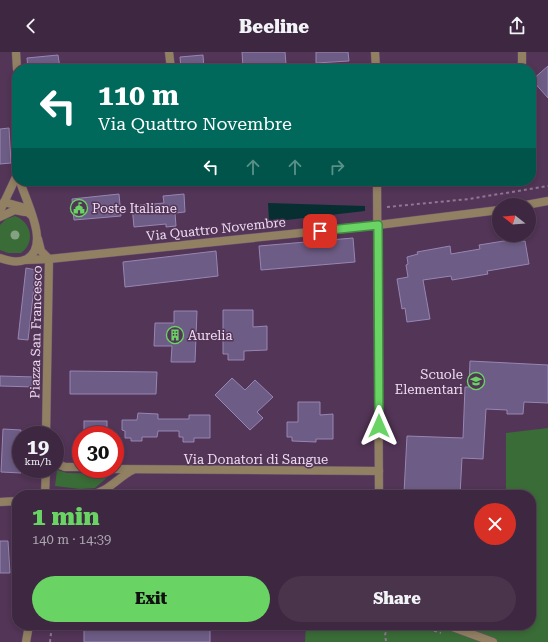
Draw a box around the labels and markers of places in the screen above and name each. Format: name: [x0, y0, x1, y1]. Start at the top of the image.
public building icon: Poste Italiane: [69, 198, 89, 218]
place label: Poste Italiane: [92, 201, 177, 216]
pin: [303, 214, 337, 248]
building icon: Aurelia: [165, 325, 185, 345]
place label: Aurelia: [188, 328, 233, 343]
place label: Scuole Elementari: [395, 367, 463, 397]
school or university icon: Scuole Elementari: [466, 371, 486, 391]

